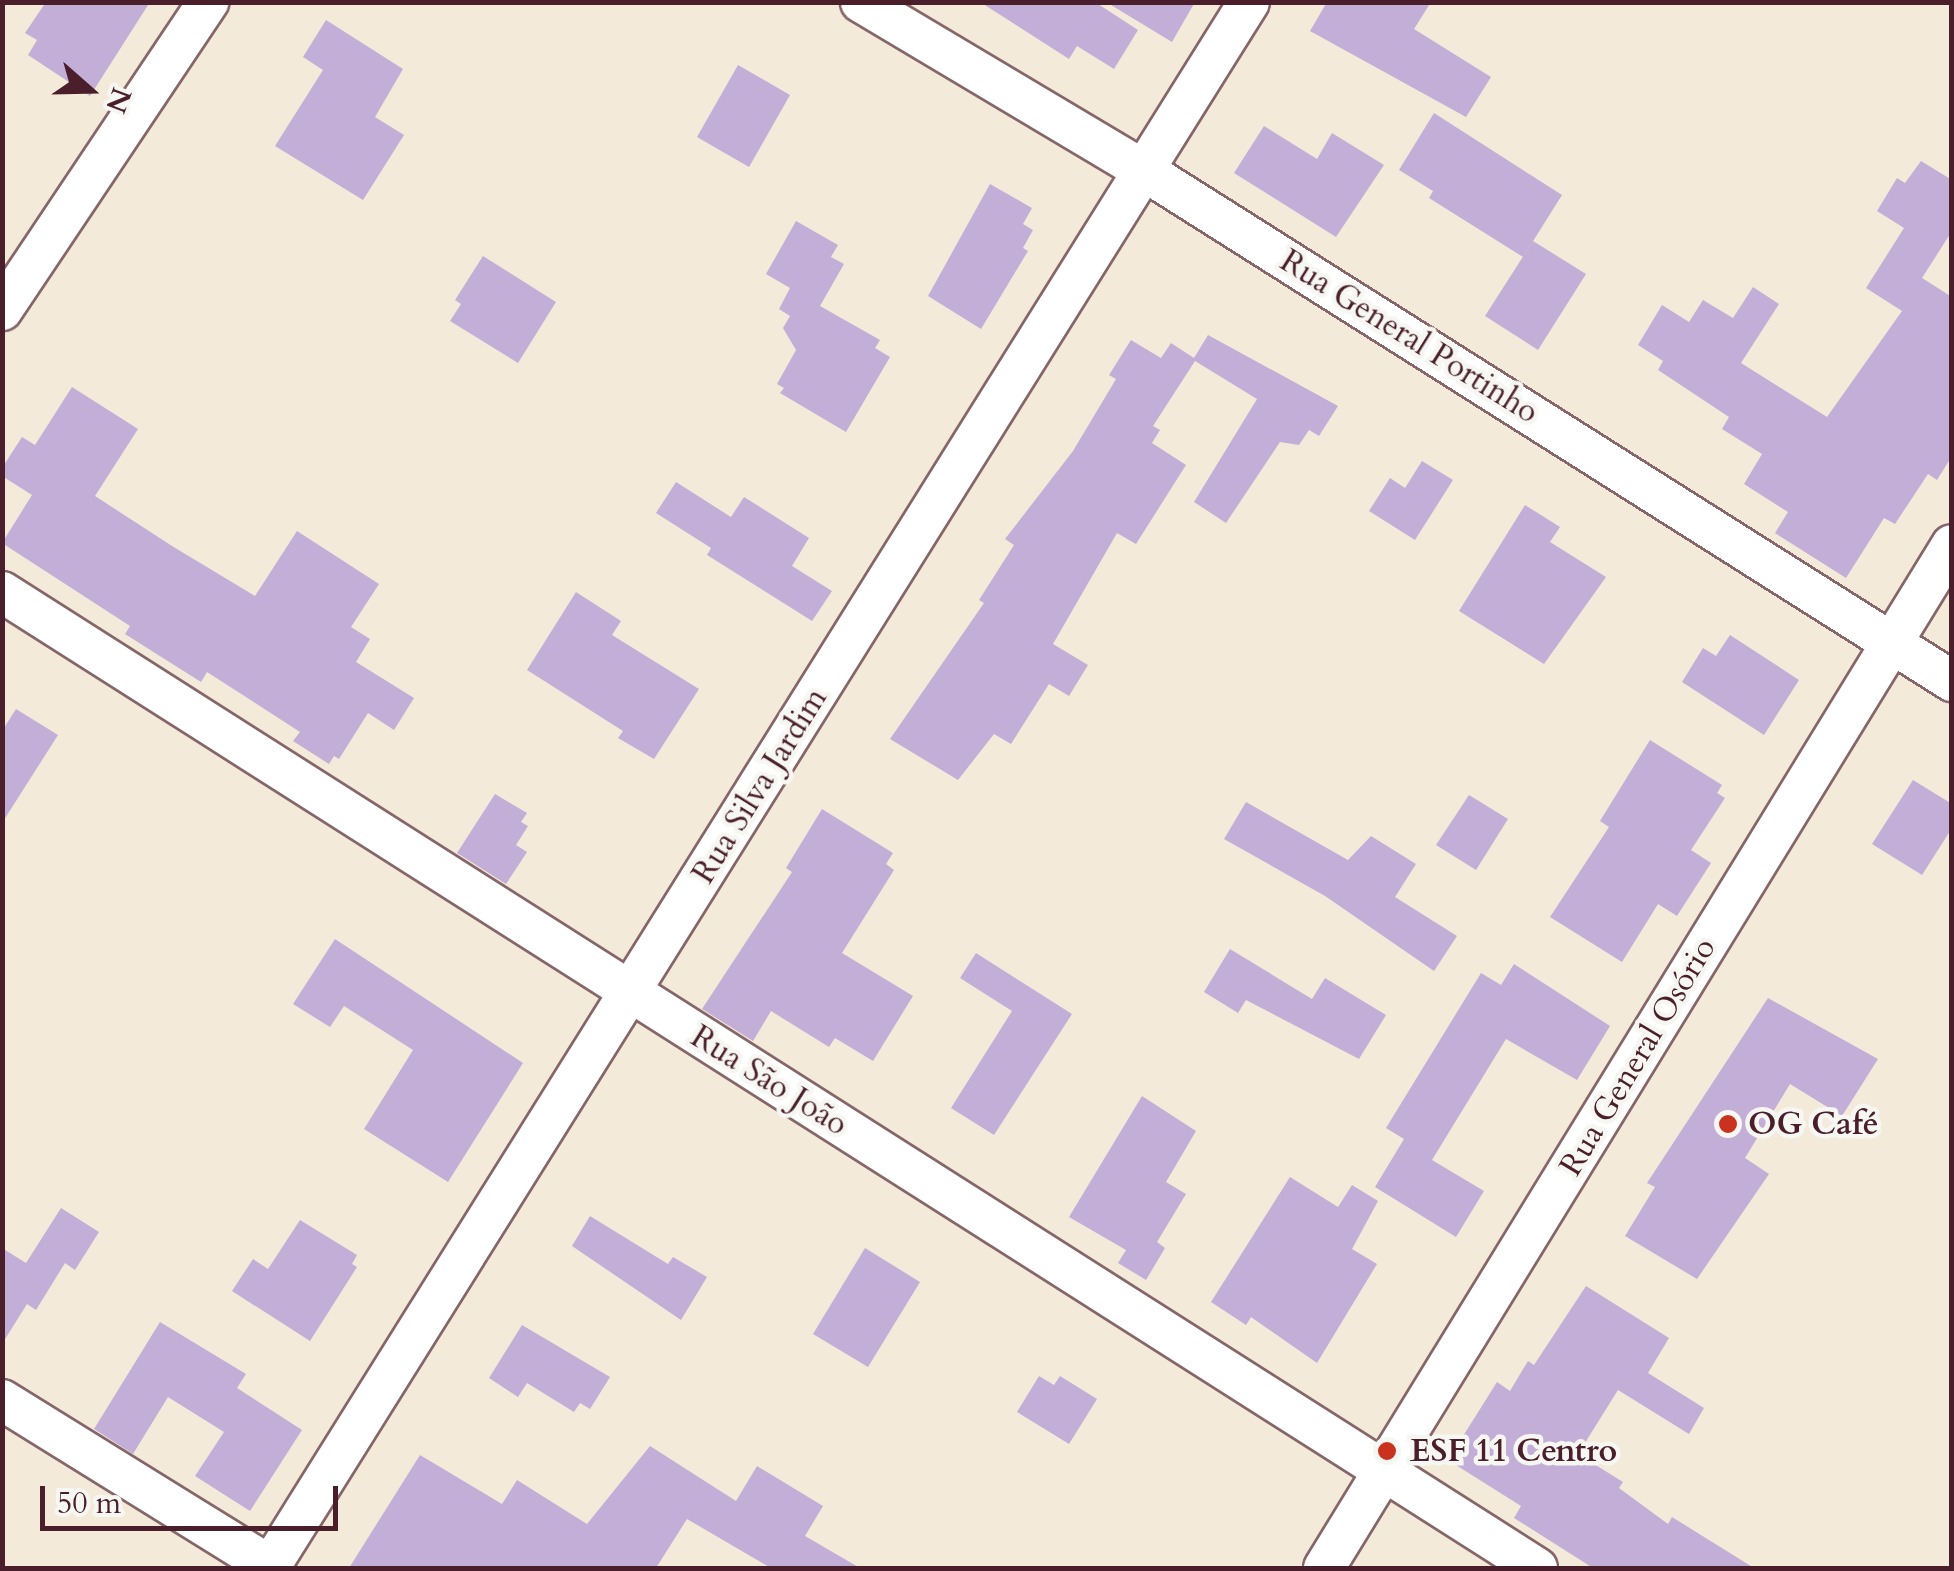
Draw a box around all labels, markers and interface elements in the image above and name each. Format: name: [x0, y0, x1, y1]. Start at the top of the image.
north arrow: [40, 40, 140, 140]
text: N: [96, 82, 140, 118]
street label: Rua General Portinho: [1273, 242, 1545, 432]
street label: Rua Silva Jardim: [685, 681, 835, 891]
street label: Rua General Osório: [1552, 931, 1724, 1183]
street label: Rua São João: [684, 1018, 854, 1144]
place label: OG Café: [1748, 1105, 1879, 1143]
marker: OG Café: [1717, 1113, 1739, 1135]
place label: ESF 11 Centro: [1410, 1432, 1617, 1470]
marker: ESF 11 Centro: [1374, 1438, 1400, 1464]
scale bar: [45, 1466, 342, 1528]
text: 50 m: [57, 1483, 121, 1524]

